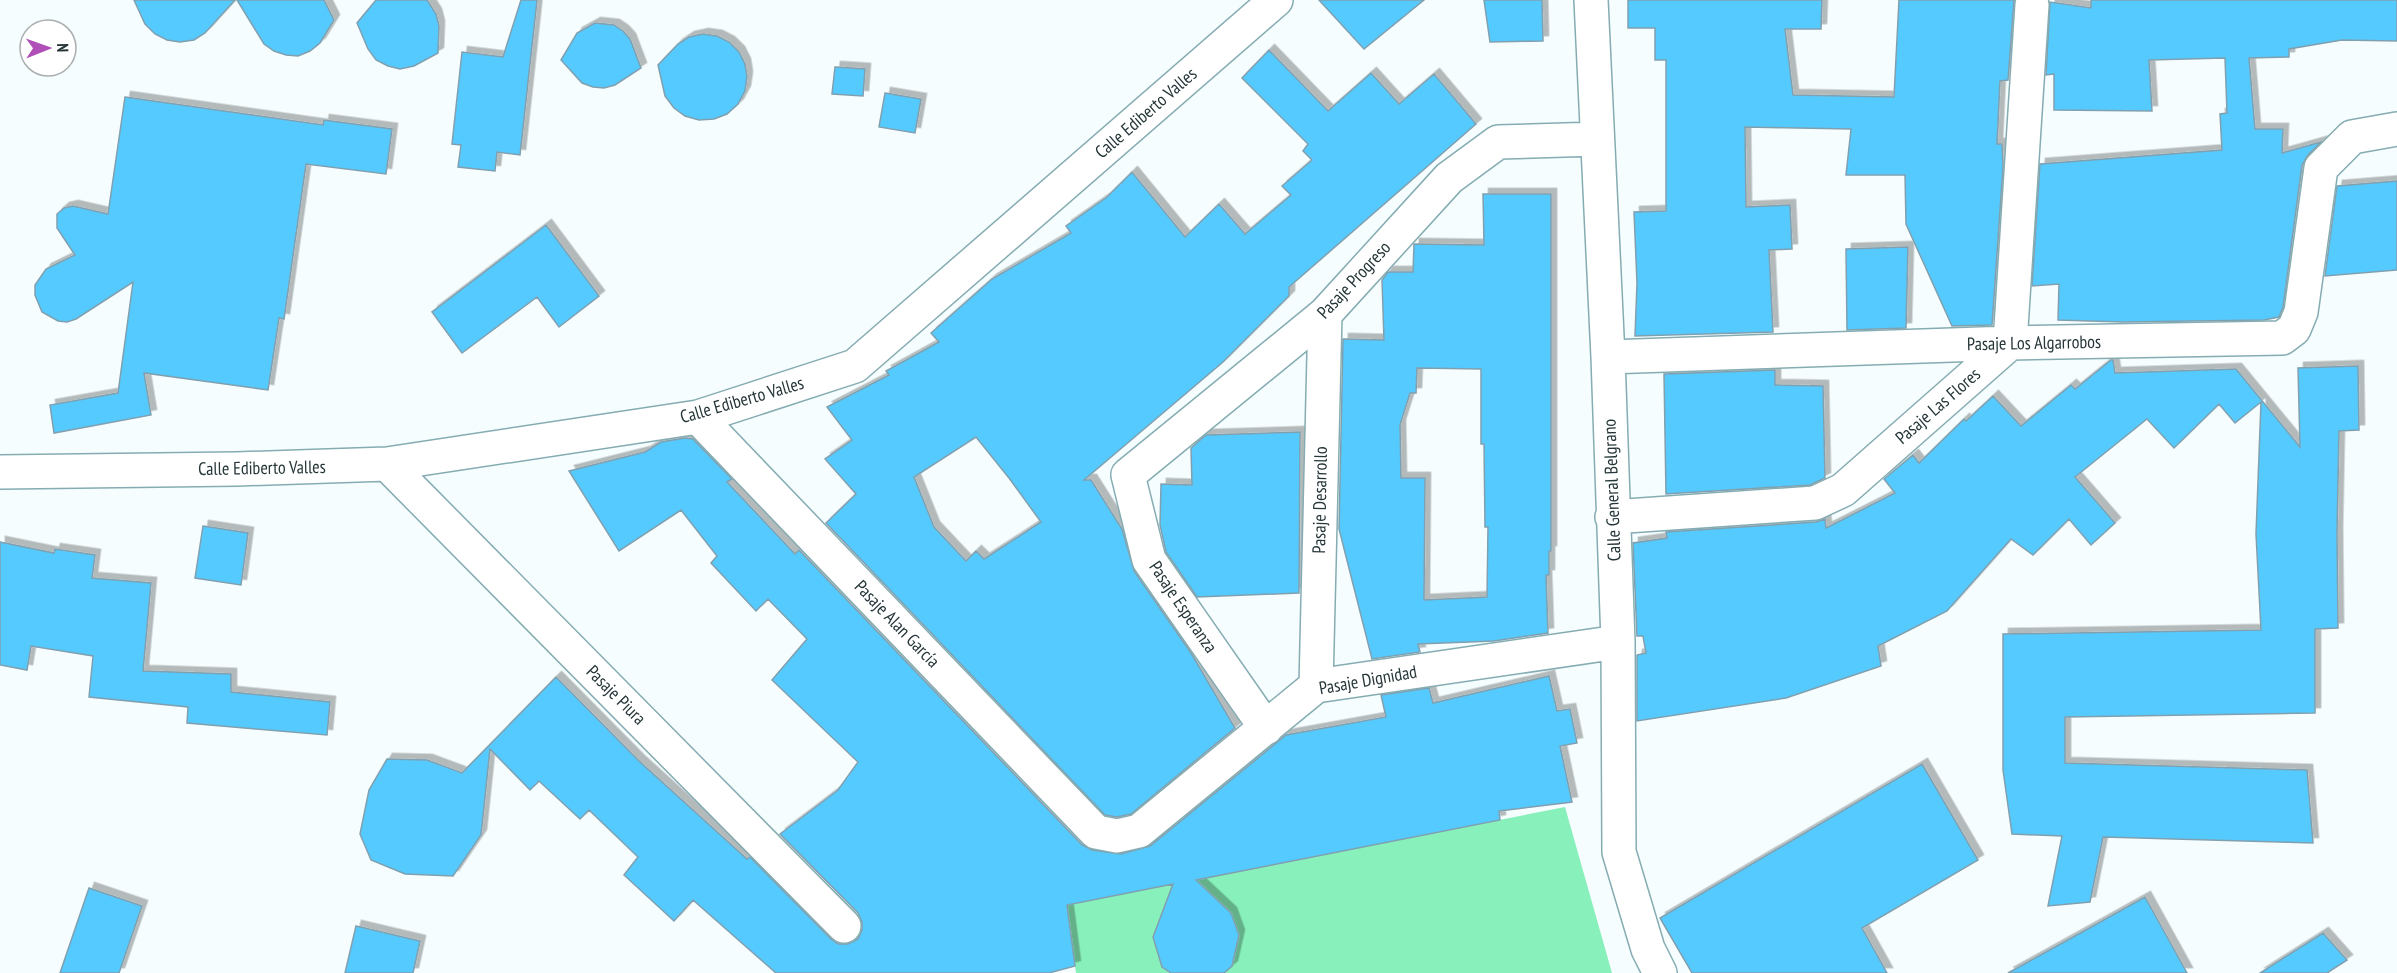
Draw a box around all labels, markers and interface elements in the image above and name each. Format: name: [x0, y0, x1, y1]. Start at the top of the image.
north arrow: [18, 18, 78, 78]
text: N: [53, 43, 73, 52]
street label: Calle Ediberto Valles: [1090, 62, 1201, 163]
street label: Pasaje Progreso: [1312, 236, 1395, 323]
street label: Pasaje Los Algarrobos: [1967, 330, 2101, 355]
street label: Pasaje Las Flores: [1890, 362, 1985, 449]
street label: Calle Ediberto Valles: [677, 371, 806, 428]
street label: Calle General Belgrano: [1598, 418, 1625, 562]
street label: Pasaje Desarrollo: [1307, 446, 1332, 554]
street label: Calle Ediberto Valles: [198, 455, 326, 480]
street label: Pasaje Esperanza: [1144, 556, 1223, 657]
street label: Pasaje Alan García: [850, 575, 945, 672]
street label: Pasaje Piura: [582, 660, 651, 729]
street label: Pasaje Dignidad: [1317, 660, 1419, 699]

